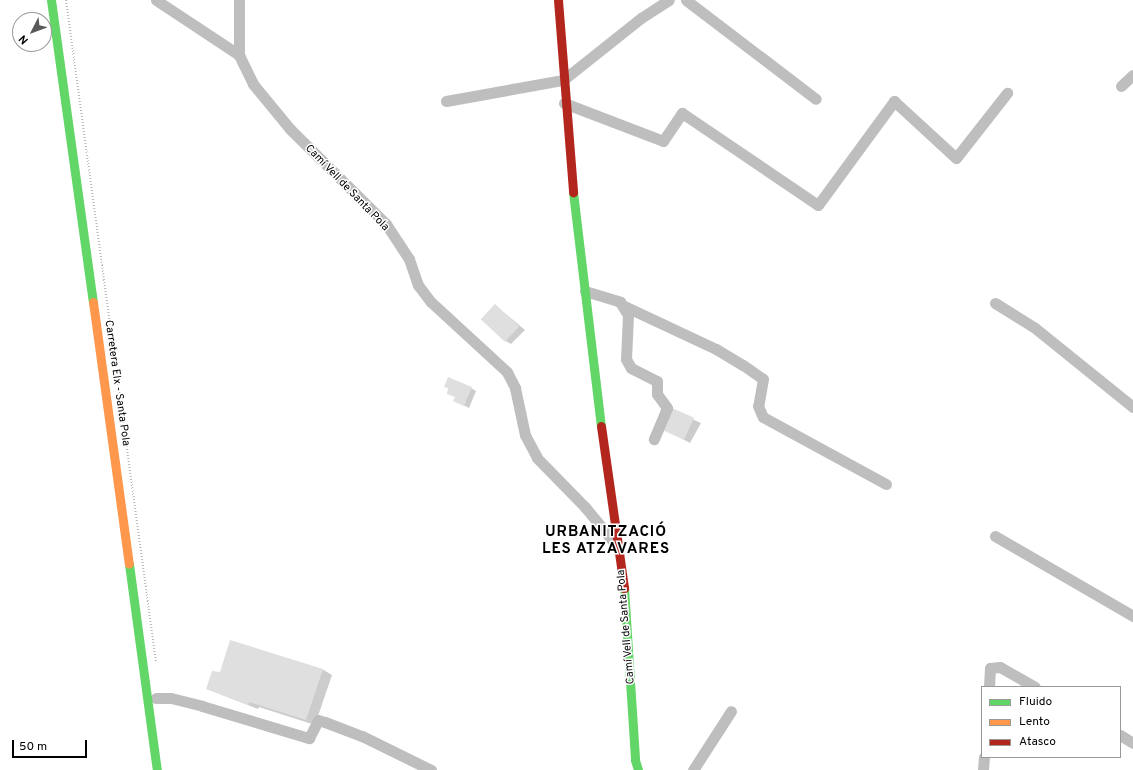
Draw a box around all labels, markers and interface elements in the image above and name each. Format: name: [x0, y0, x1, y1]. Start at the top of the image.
north arrow: [12, 12, 52, 52]
text: N: [16, 32, 32, 47]
street label: Camí Vell de Santa Pola: [302, 142, 392, 234]
street label: Carretera Elx - Santa Pola: [102, 319, 132, 447]
district label: URBANITZACIÓ LES ATZAVARES: [542, 523, 670, 558]
street label: Camí Vell de Santa Pola: [614, 569, 638, 685]
legend: [981, 686, 1121, 758]
text: Fluido: [1019, 694, 1052, 710]
text: Lento: [1019, 714, 1050, 730]
scale bar: [14, 732, 89, 758]
text: Atasco: [1019, 734, 1056, 750]
text: 50 m: [19, 739, 47, 755]

